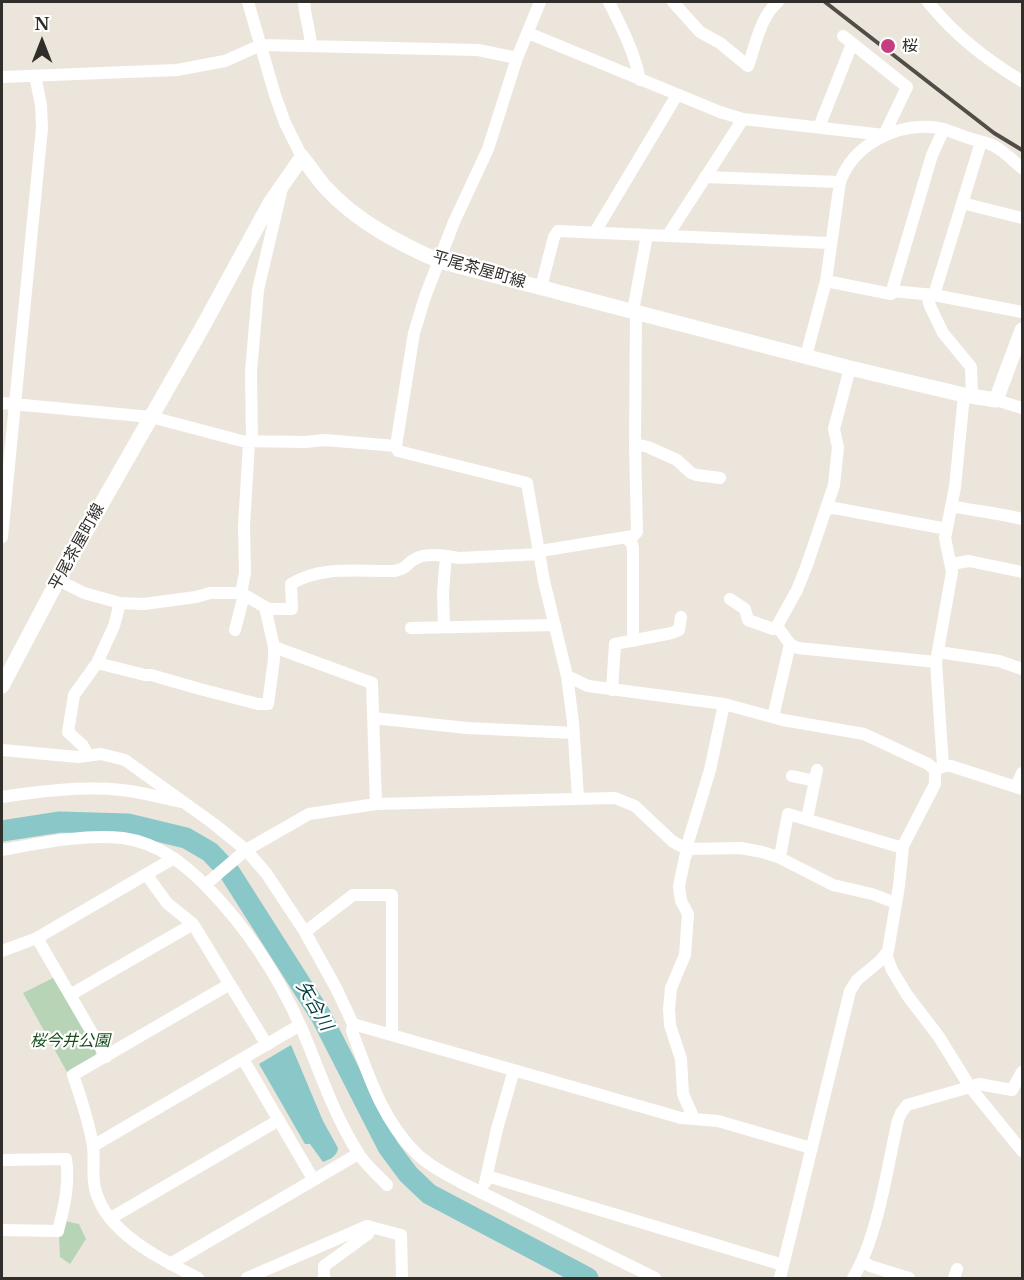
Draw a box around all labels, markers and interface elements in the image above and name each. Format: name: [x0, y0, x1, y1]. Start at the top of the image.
north arrow: [12, 12, 72, 72]
text: N: [34, 14, 50, 34]
place label: 桜: [902, 36, 918, 56]
marker: 桜: [879, 37, 897, 55]
street label: 平尾茶屋町線: [430, 248, 528, 292]
street label: 平尾茶屋町線: [45, 500, 109, 594]
water label: 矢合川: [291, 977, 337, 1035]
park label: 桜今井公園: [30, 1031, 110, 1051]

